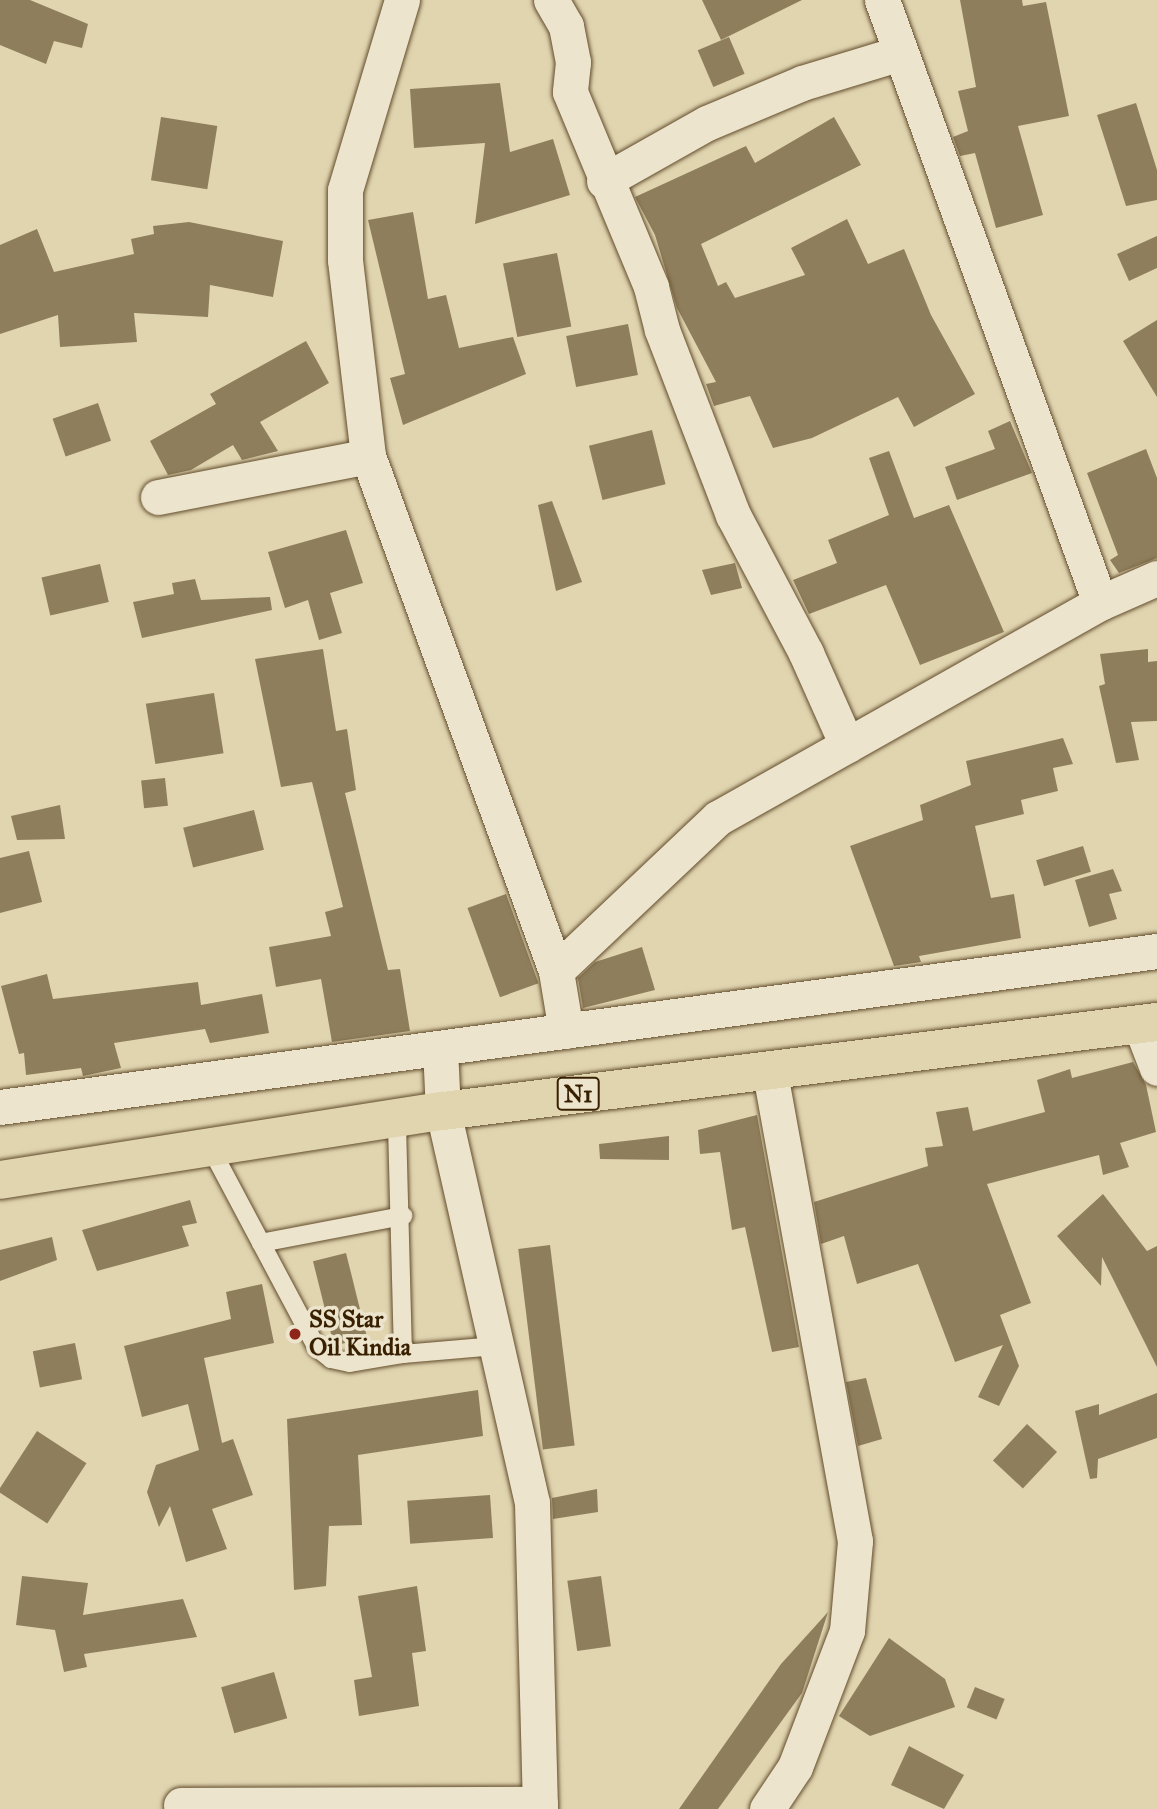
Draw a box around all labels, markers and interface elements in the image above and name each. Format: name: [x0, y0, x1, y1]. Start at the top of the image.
road number: N1: [555, 1074, 601, 1114]
place label: SS Star Oil Kindia: [309, 1306, 411, 1362]
marker: SS Star Oil Kindia: [287, 1326, 303, 1342]

